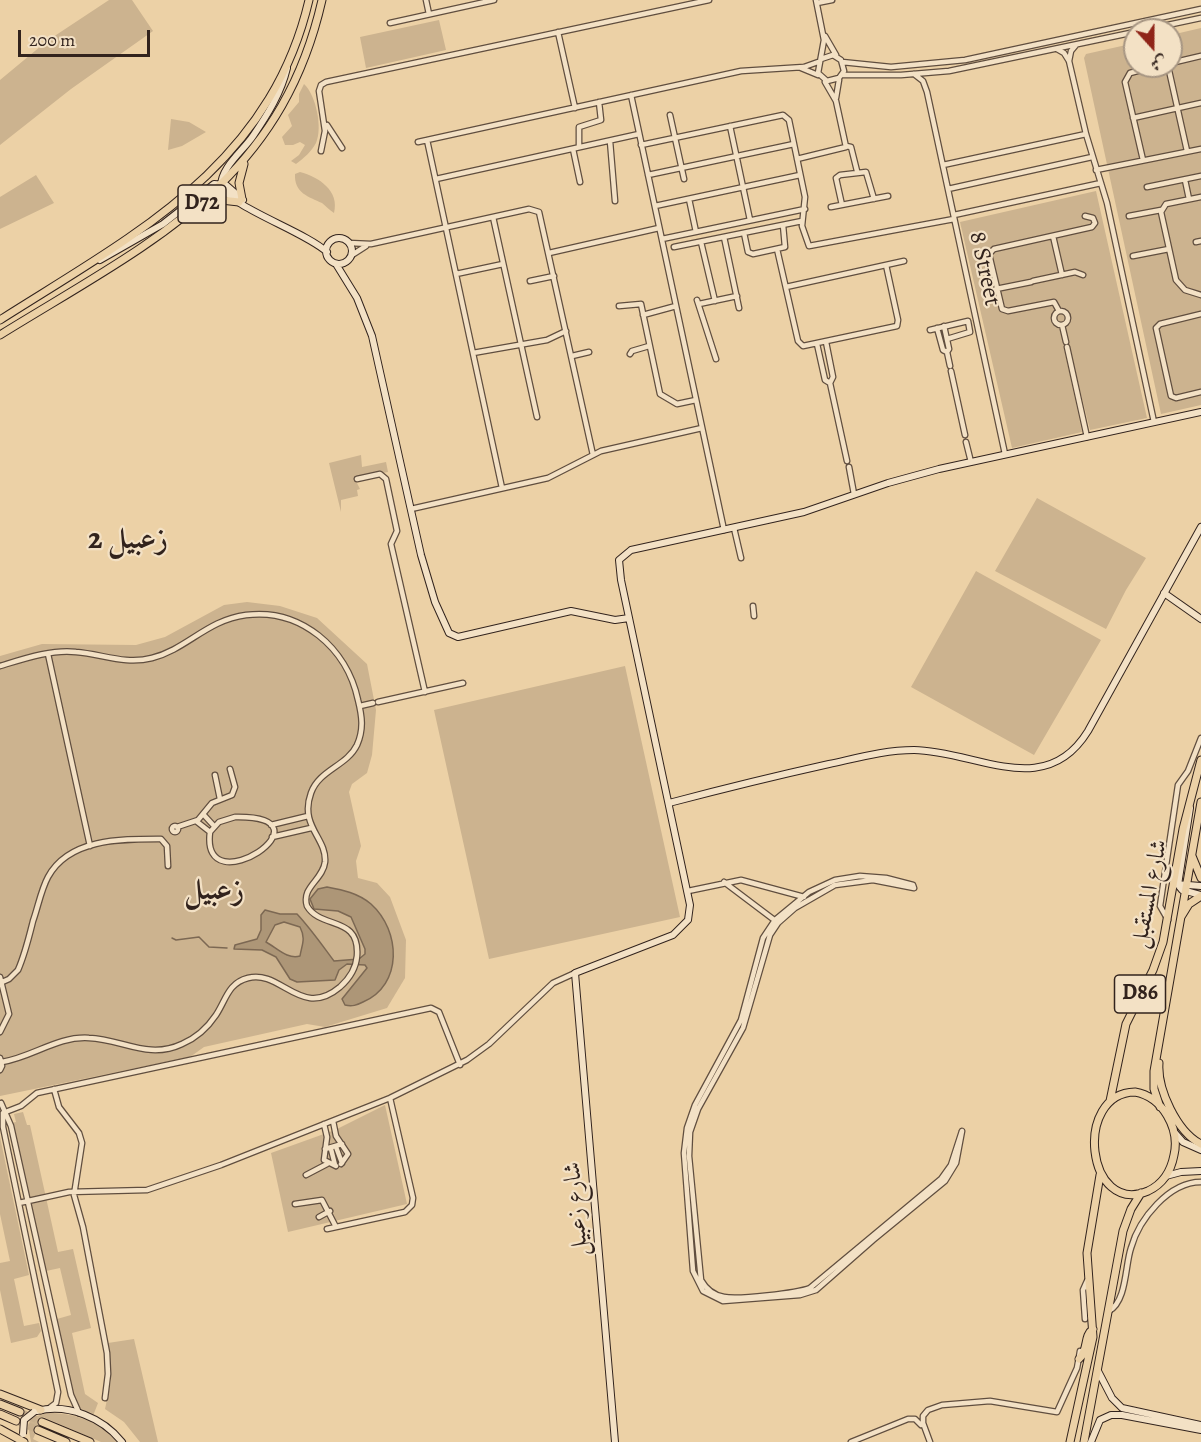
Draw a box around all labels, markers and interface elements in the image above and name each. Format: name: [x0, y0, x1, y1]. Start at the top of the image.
scale bar: [21, 18, 153, 56]
north arrow: [1123, 18, 1183, 78]
text: 200 m: [29, 28, 75, 52]
text: ش: [1147, 50, 1170, 76]
road number: D72: [178, 185, 226, 223]
street label: 8 Street: [962, 229, 1006, 309]
district label: زعبيل 2: [88, 523, 168, 559]
street label: شارع المستقبل: [1125, 837, 1175, 951]
district label: زعبيل: [184, 874, 244, 910]
road number: D86: [1114, 975, 1166, 1013]
street label: شارع زعبيل: [559, 1161, 595, 1257]

